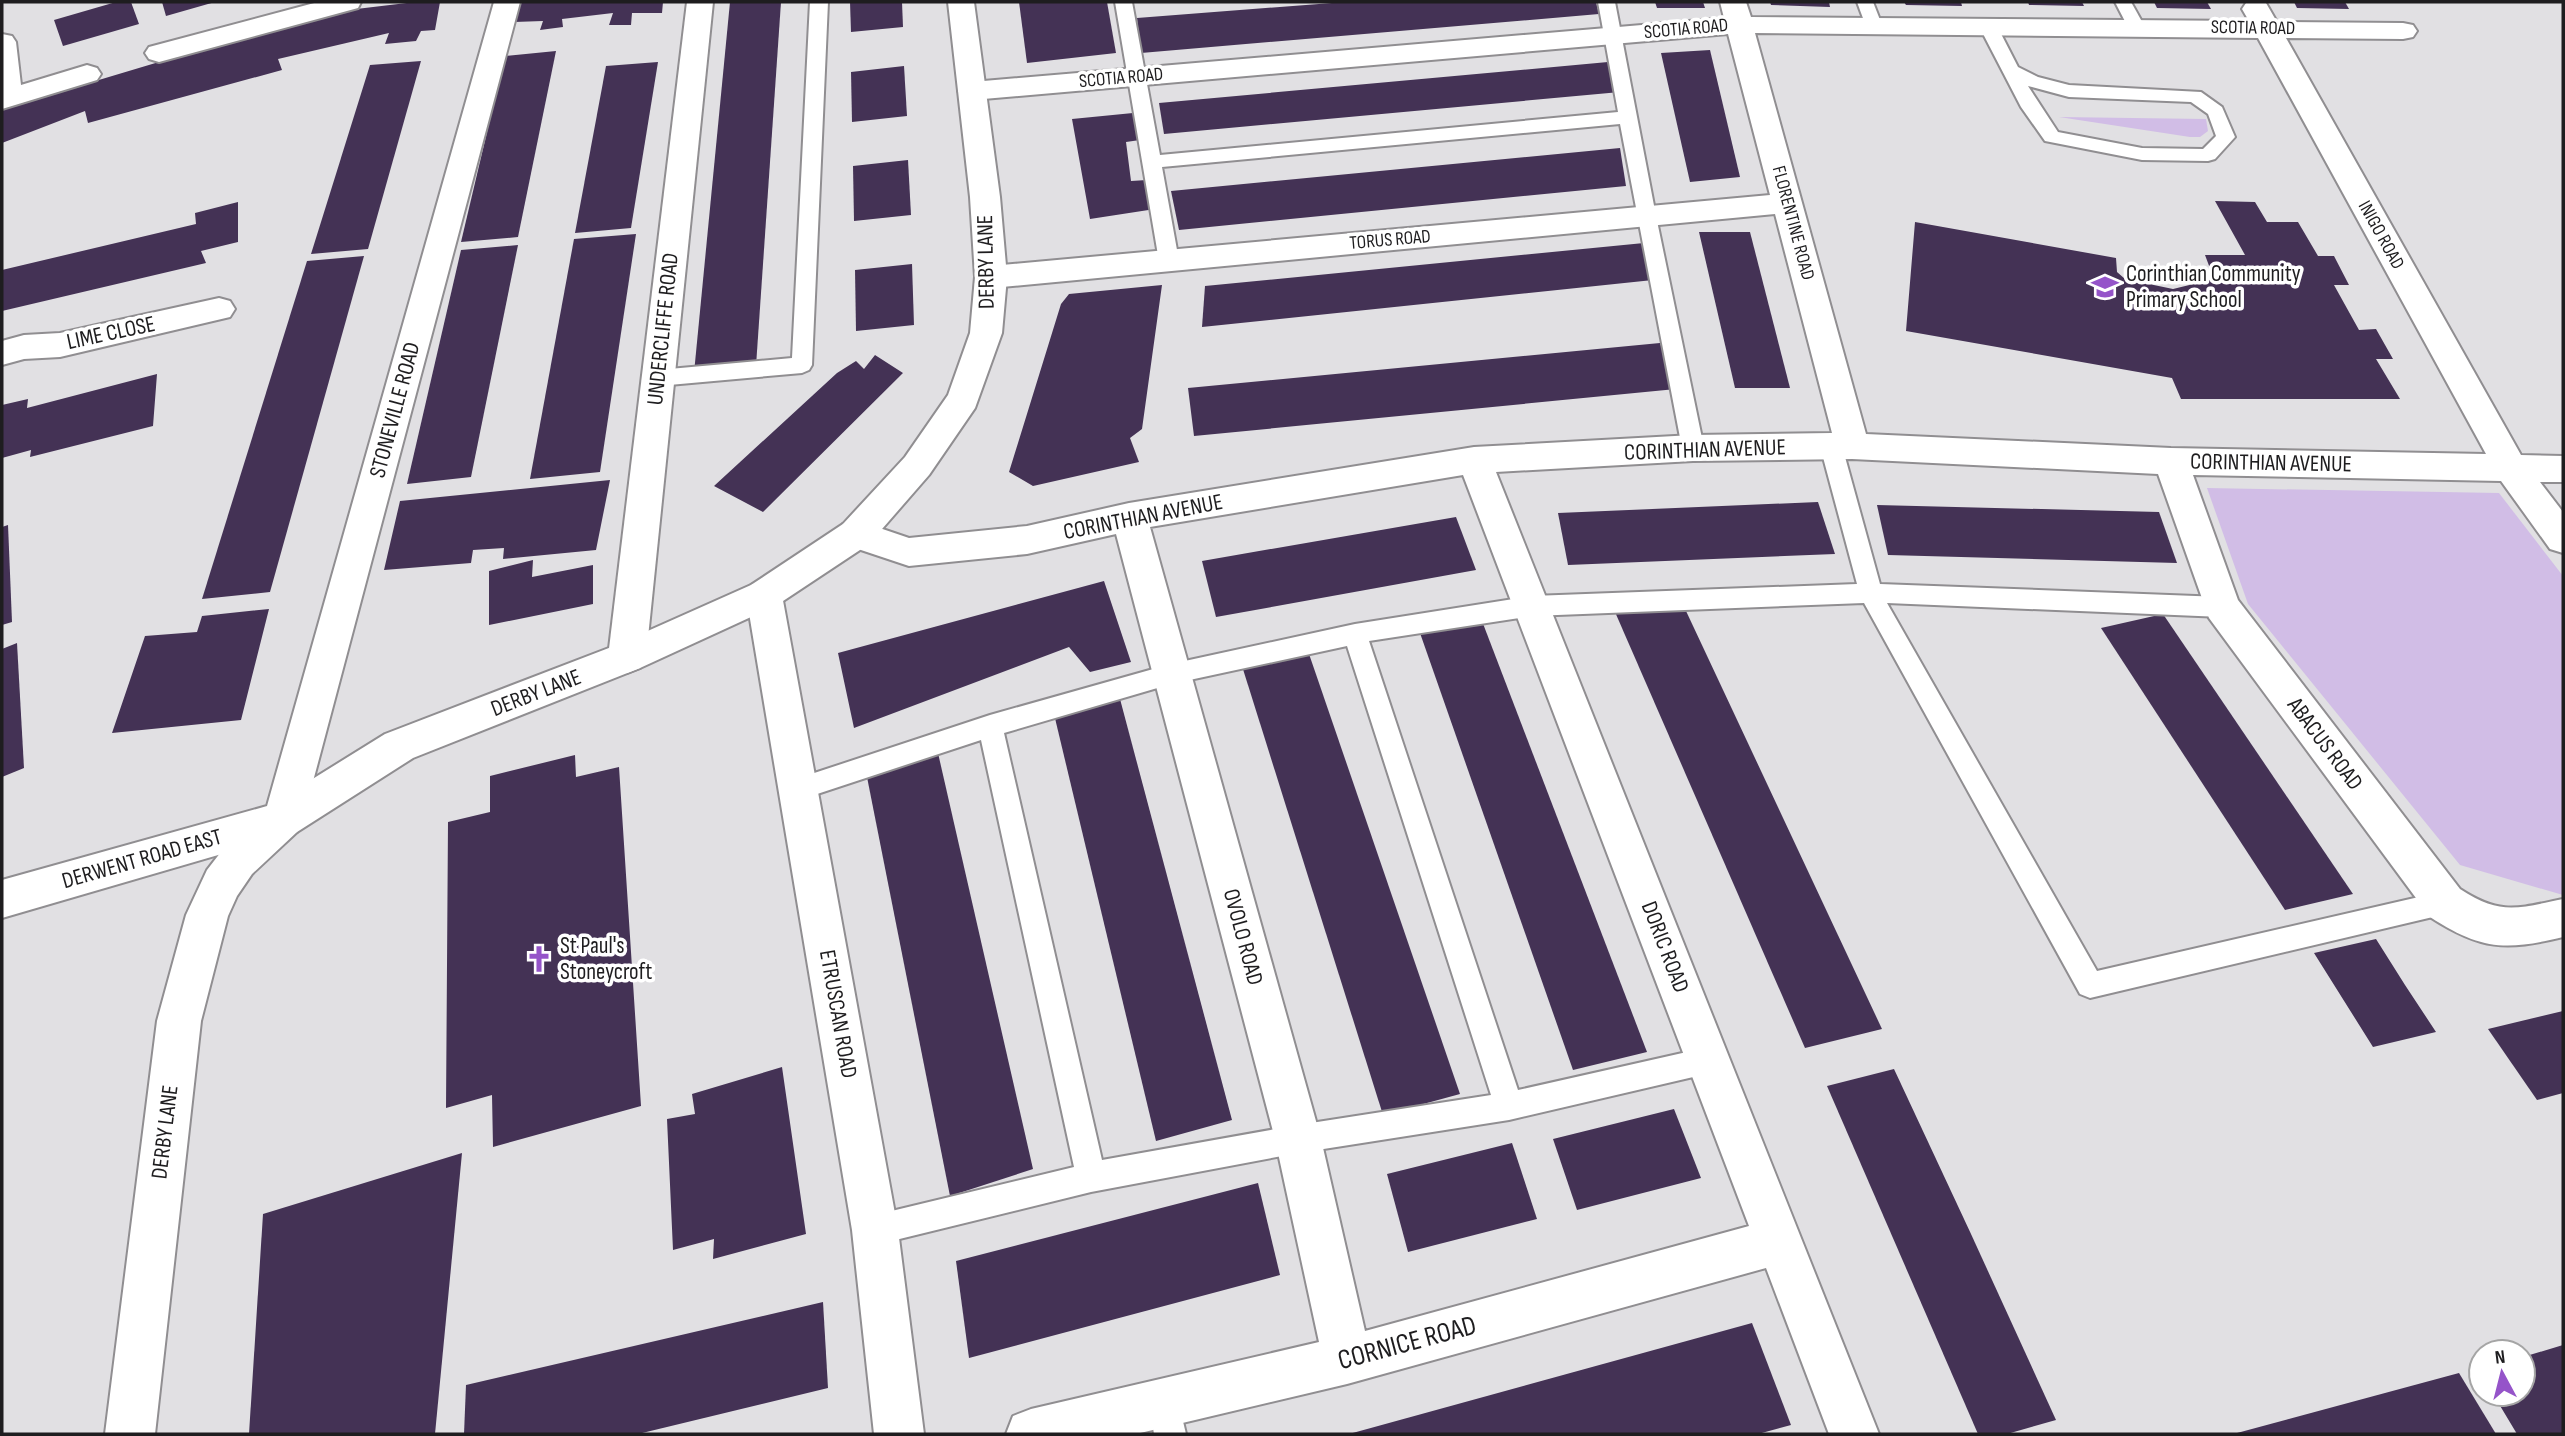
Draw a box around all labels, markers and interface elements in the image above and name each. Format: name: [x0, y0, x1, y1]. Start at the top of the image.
street label: SCOTIA ROAD: [1643, 14, 1729, 44]
street label: SCOTIA ROAD: [2211, 16, 2295, 40]
street label: SCOTIA ROAD: [1078, 63, 1164, 93]
street label: FLORENTINE ROAD: [1767, 163, 1819, 283]
street label: INIGO ROAD: [2353, 197, 2409, 273]
street label: DERBY LANE: [971, 215, 1001, 309]
street label: TORUS ROAD: [1348, 225, 1432, 255]
street label: UNDERCLIFFE ROAD: [641, 252, 685, 406]
place label: Corinthian Community Primary School: [2126, 260, 2301, 314]
school or university icon: Corinthian Community Primary School: [2090, 272, 2120, 302]
street label: LIME CLOSE: [64, 310, 158, 356]
street label: STONEVILLE ROAD: [363, 339, 427, 481]
street label: CORINTHIAN AVENUE: [1624, 433, 1786, 467]
street label: CORINTHIAN AVENUE: [2190, 448, 2352, 478]
street label: CORINTHIAN AVENUE: [1061, 488, 1225, 546]
street label: DERBY LANE: [487, 663, 585, 723]
street label: ABACUS ROAD: [2281, 691, 2369, 796]
street label: DERWENT ROAD EAST: [59, 823, 225, 895]
street label: OVOLO ROAD: [1217, 886, 1269, 988]
street label: DORIC ROAD: [1635, 897, 1695, 997]
place label: St Paul's Stoneycroft: [560, 932, 652, 986]
church icon: St Paul's Stoneycroft: [524, 944, 554, 974]
street label: ETRUSCAN ROAD: [813, 948, 863, 1080]
street label: DERBY LANE: [145, 1083, 185, 1181]
street label: CORNICE ROAD: [1334, 1309, 1480, 1377]
north arrow: [2467, 1338, 2537, 1408]
text: N: [2494, 1346, 2507, 1370]

